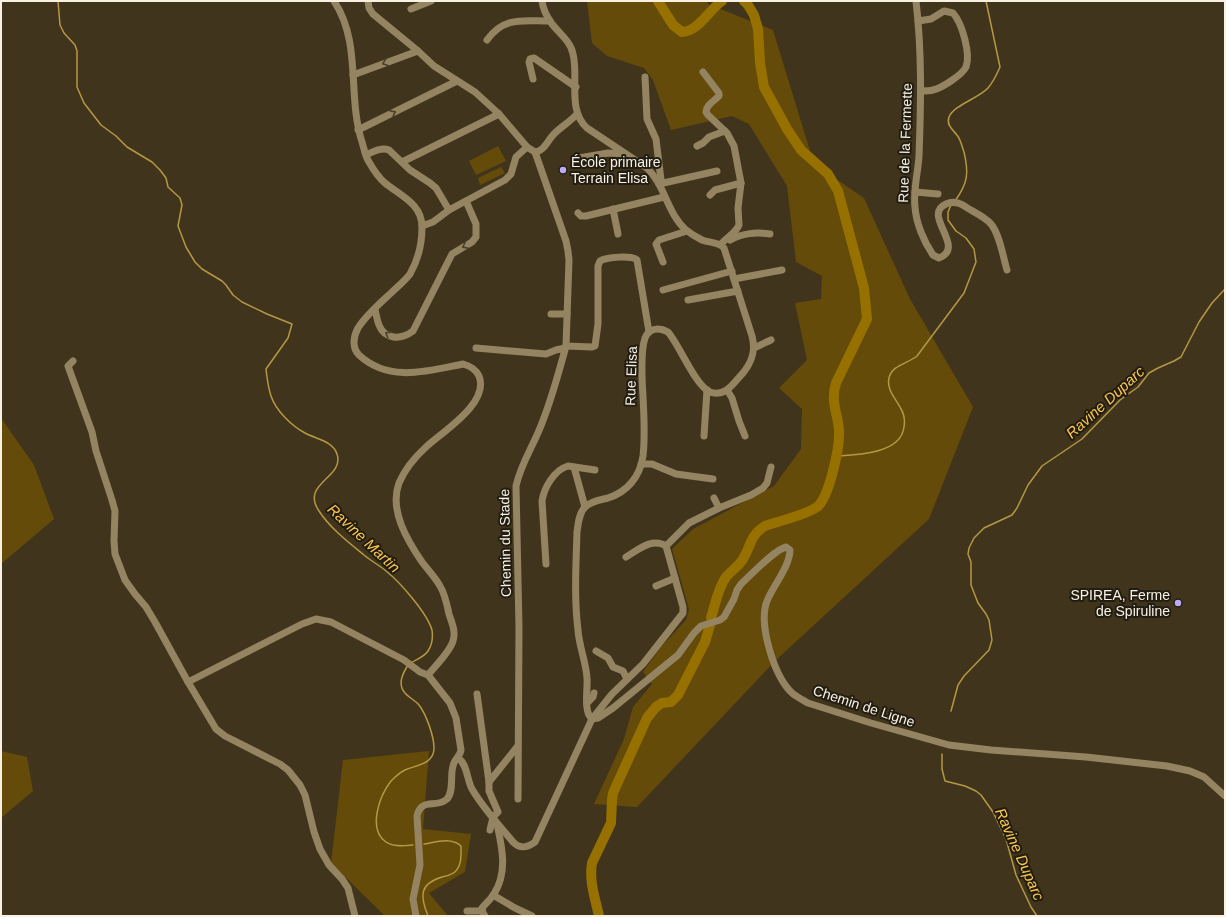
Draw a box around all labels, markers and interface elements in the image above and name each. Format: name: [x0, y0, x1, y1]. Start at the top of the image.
one-way arrow: [382, 58, 389, 66]
street label: Rue de la Fermette: [895, 83, 915, 203]
one-way arrow: [389, 110, 397, 117]
place label: École primaire Terrain Elisa: [571, 154, 661, 186]
marker: École primaire Terrain Elisa: [558, 165, 568, 175]
one-way arrow: [461, 241, 469, 249]
one-way arrow: [385, 331, 392, 338]
street label: Rue Elisa: [622, 346, 640, 406]
water label: Ravine Duparc: [1062, 362, 1148, 442]
street label: Chemin du Stade: [496, 489, 514, 597]
water label: Ravine Martin: [324, 500, 404, 576]
place label: SPIREA, Ferme de Spiruline: [1070, 587, 1170, 619]
marker: SPIREA, Ferme de Spiruline: [1173, 598, 1183, 608]
street label: Chemin de Ligne: [811, 682, 917, 730]
water label: Ravine Duparc: [992, 805, 1048, 903]

